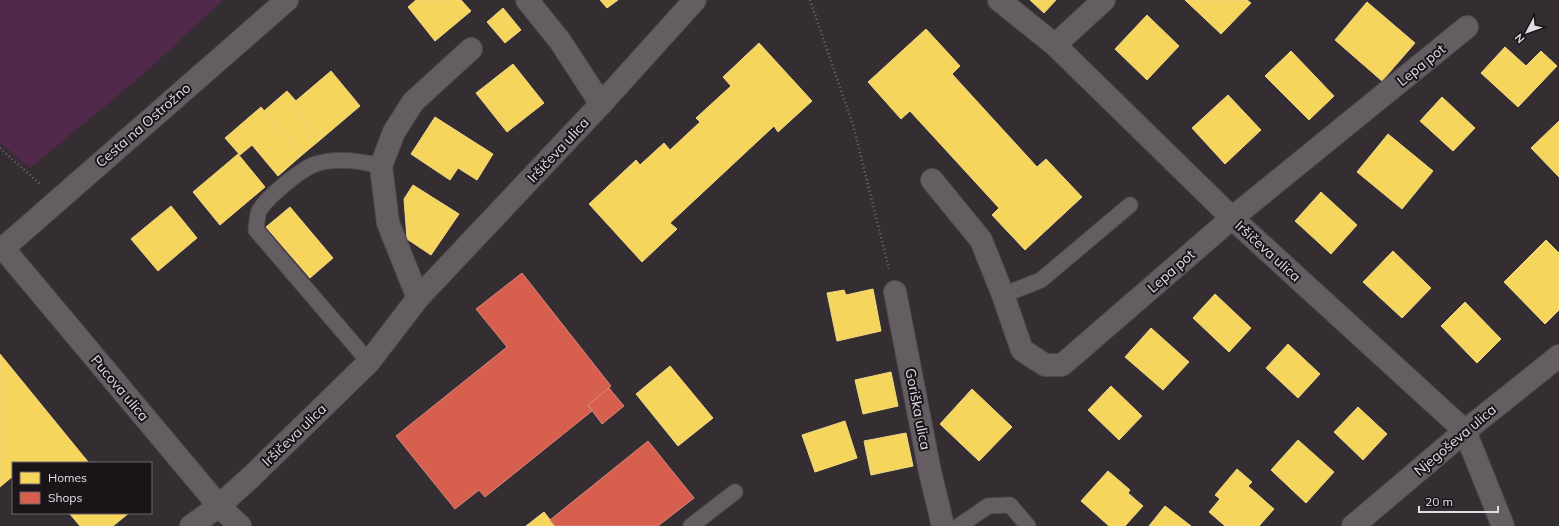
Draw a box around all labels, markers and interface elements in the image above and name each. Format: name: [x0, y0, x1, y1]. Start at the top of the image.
north arrow: [1507, 12, 1547, 52]
text: N: [1511, 31, 1527, 46]
street label: Lepa pot: [1393, 40, 1449, 90]
street label: Cesta na Ostrožno: [92, 79, 194, 171]
street label: Iršičeva ulica: [523, 114, 593, 186]
street label: Iršičeva ulica: [1231, 217, 1305, 285]
street label: Lepa pot: [1144, 245, 1198, 296]
street label: Pucova ulica: [87, 351, 153, 425]
street label: Goriška ulica: [901, 367, 935, 451]
street label: Iršičeva ulica: [258, 400, 330, 470]
street label: Njegoševa ulica: [1410, 400, 1500, 480]
legend: [12, 462, 152, 514]
text: Homes: [48, 470, 87, 485]
scale bar: [1419, 488, 1498, 514]
text: Shops: [48, 490, 83, 505]
text: 20 m: [1425, 494, 1453, 509]

